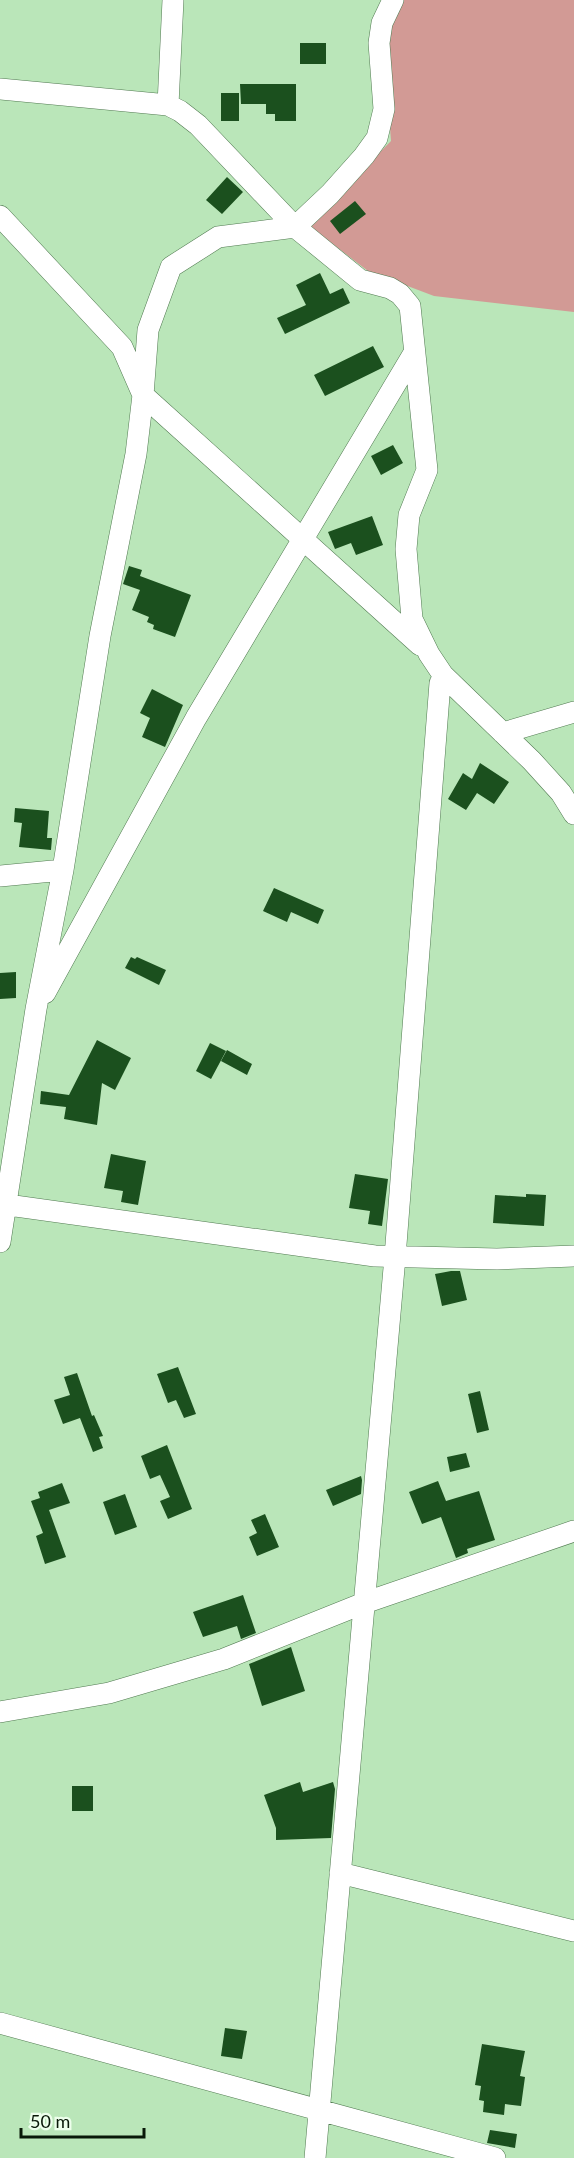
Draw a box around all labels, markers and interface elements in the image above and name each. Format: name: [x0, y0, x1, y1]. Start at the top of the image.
scale bar: [21, 2101, 144, 2139]
text: 50 m: [30, 2110, 70, 2132]

